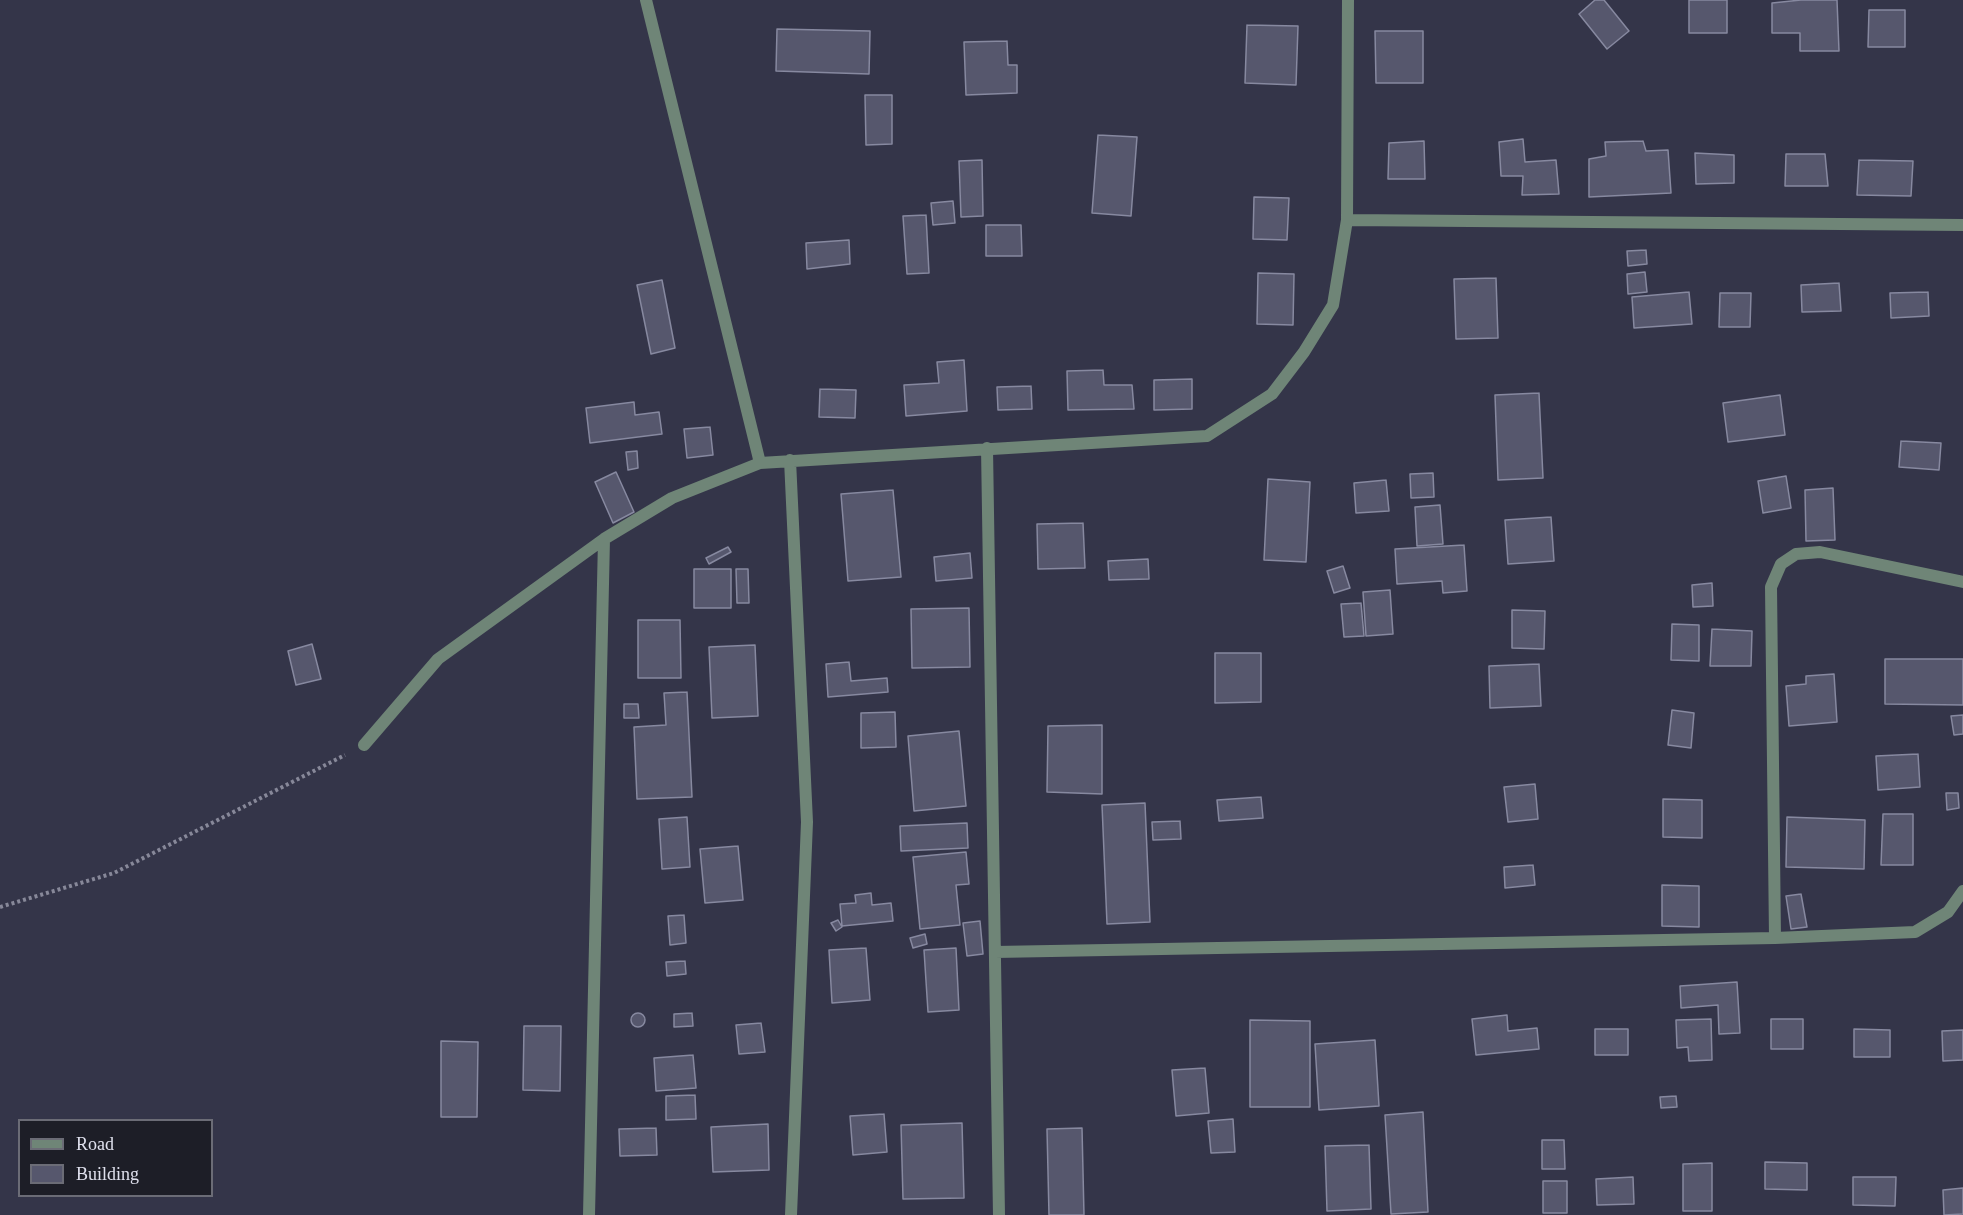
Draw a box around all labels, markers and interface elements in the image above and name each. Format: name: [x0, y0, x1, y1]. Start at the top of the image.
legend: [18, 1119, 213, 1197]
text: Road: [76, 1134, 114, 1154]
text: Building: [76, 1164, 139, 1184]

